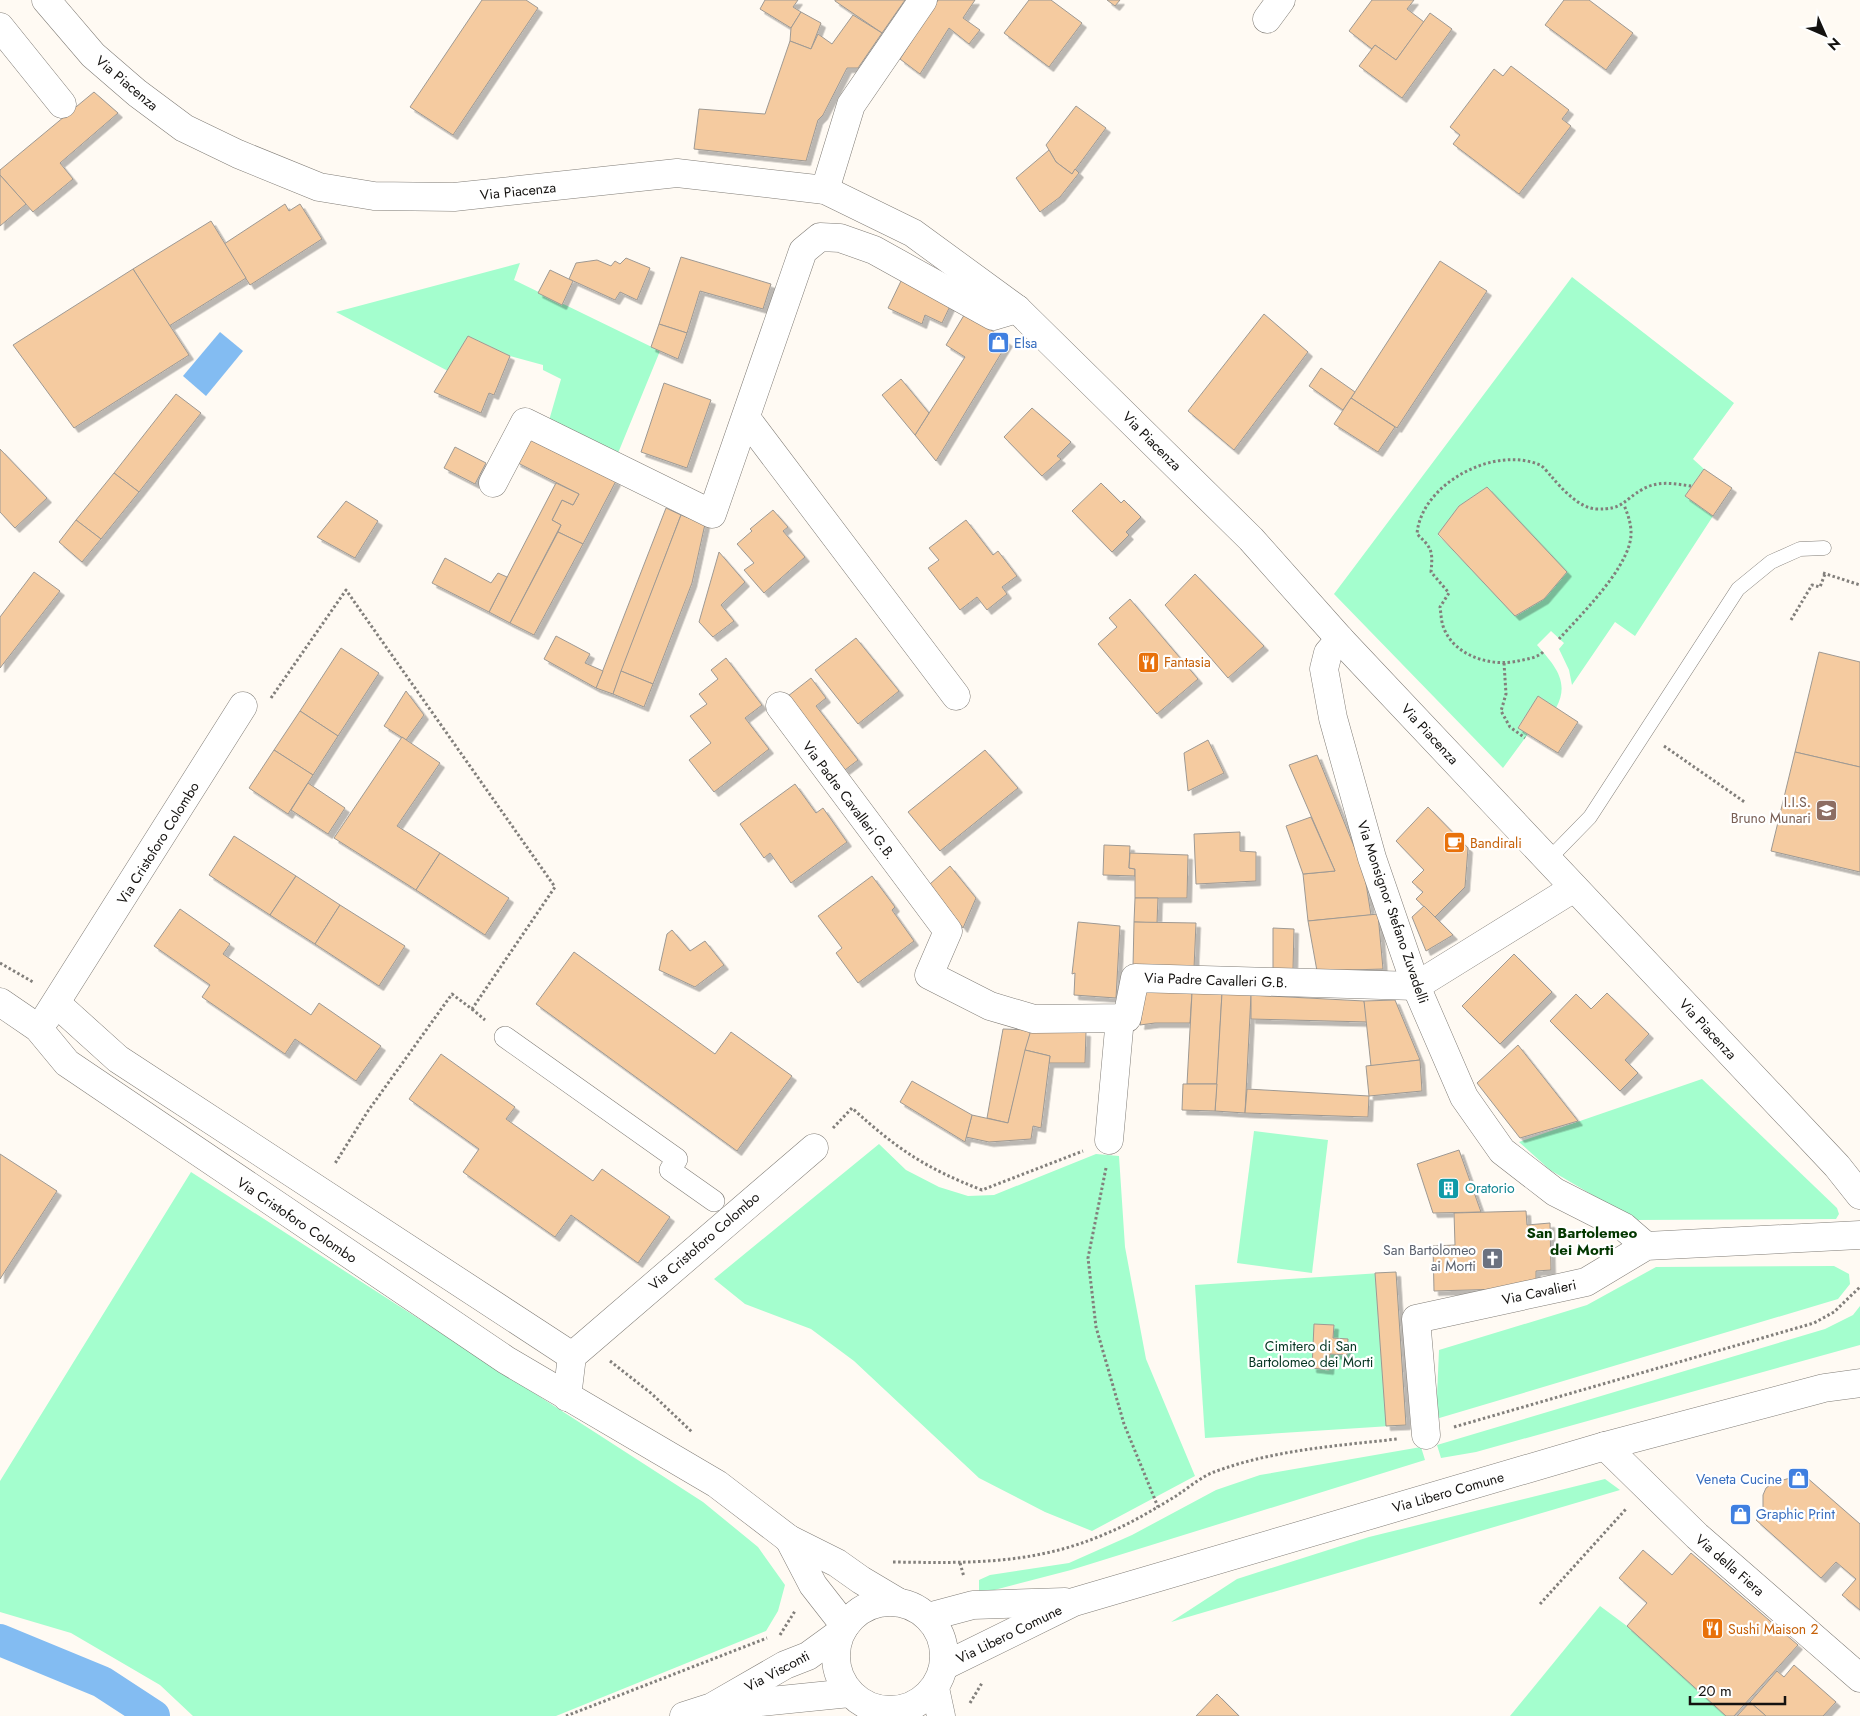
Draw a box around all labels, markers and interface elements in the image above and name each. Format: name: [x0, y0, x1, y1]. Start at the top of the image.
north arrow: [1800, 10, 1850, 60]
text: N: [1823, 33, 1845, 55]
street label: Via Piacenza: [91, 51, 163, 115]
street label: Via Piacenza: [479, 177, 557, 205]
shop icon: Elsa: [986, 331, 1010, 355]
place label: Elsa: [1014, 333, 1037, 353]
street label: Via Piacenza: [1118, 407, 1186, 475]
restaurant icon: Fantasia: [1136, 650, 1160, 674]
place label: Fantasia: [1164, 652, 1211, 672]
street label: Via Piacenza: [1397, 699, 1463, 769]
street label: Via Padre Cavalleri G.B.: [798, 737, 900, 863]
street label: Via Cristoforo Colombo: [112, 778, 204, 908]
place label: I.I.S. Bruno Munari: [1731, 792, 1811, 828]
school or university icon: I.I.S. Bruno Munari: [1815, 798, 1839, 822]
street label: Via Monsignor Stefano Zuvadelli: [1352, 818, 1434, 1006]
cafe icon: Bandirali: [1442, 831, 1466, 855]
place label: Bandirali: [1470, 833, 1522, 853]
street label: Via Padre Cavalleri G.B.: [1144, 967, 1288, 993]
street label: Via Piacenza: [1675, 994, 1741, 1064]
street label: Via Cristoforo Colombo: [233, 1172, 361, 1268]
building icon: Oratorio: [1437, 1176, 1461, 1200]
place label: Oratorio: [1465, 1178, 1515, 1198]
street label: Via Cristoforo Colombo: [644, 1187, 764, 1295]
district label: San Bartolemeo dei Morti: [1527, 1222, 1638, 1261]
place label: San Bartolomeo ai Morti: [1383, 1240, 1476, 1276]
church icon: San Bartolomeo ai Morti: [1480, 1246, 1504, 1270]
street label: Via Cavalieri: [1500, 1274, 1578, 1310]
park label: Cimitero di San Bartolomeo dei Morti: [1248, 1336, 1374, 1372]
street label: Via Libero Comune: [1390, 1466, 1506, 1518]
shop icon: Veneta Cucine: [1786, 1467, 1810, 1491]
place label: Veneta Cucine: [1696, 1469, 1782, 1489]
shop icon: Graphic Print: [1728, 1502, 1752, 1526]
place label: Graphic Print: [1756, 1504, 1835, 1524]
street label: Via della Fiera: [1691, 1529, 1769, 1601]
street label: Via Libero Comune: [953, 1600, 1065, 1668]
restaurant icon: Sushi Maison 2: [1700, 1617, 1724, 1641]
place label: Sushi Maison 2: [1728, 1619, 1818, 1639]
street label: Via Visconti: [741, 1645, 813, 1697]
scale bar: [1690, 1674, 1785, 1706]
text: 20 m: [1698, 1680, 1732, 1702]

